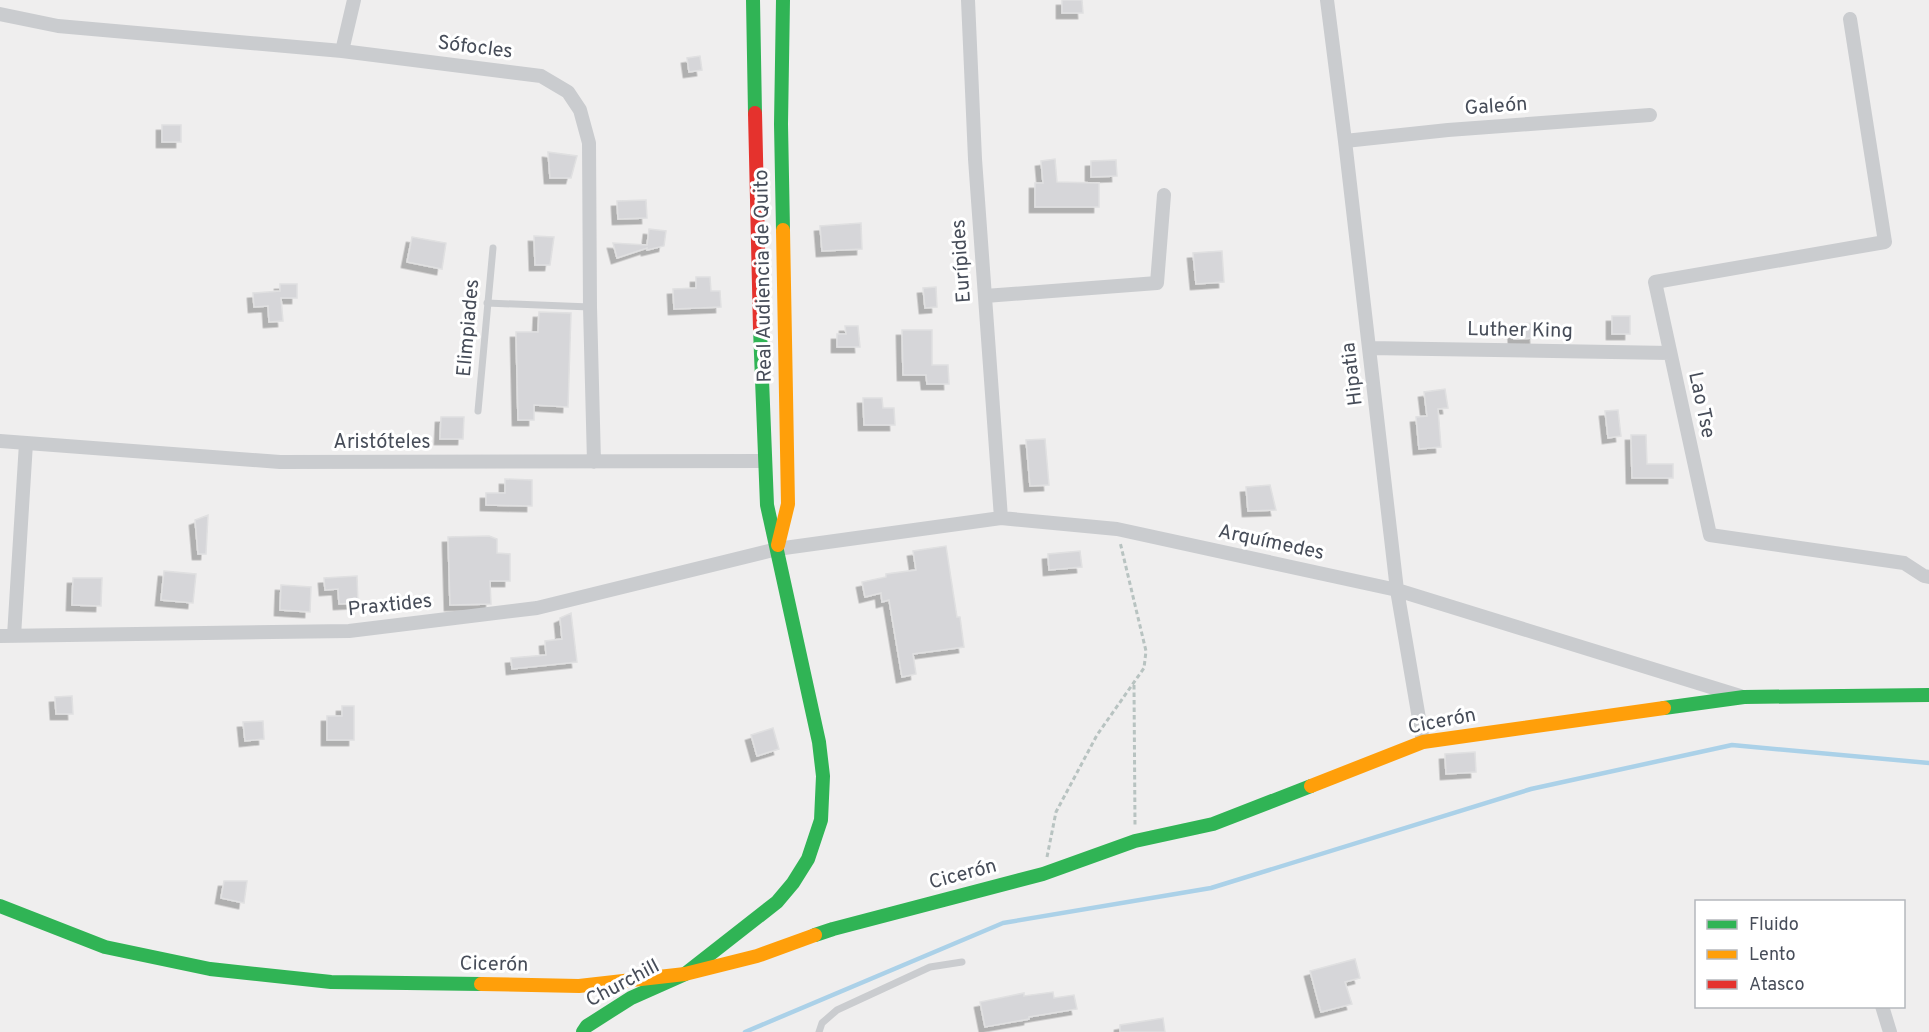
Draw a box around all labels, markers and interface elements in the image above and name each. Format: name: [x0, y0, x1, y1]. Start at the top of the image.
street label: Sófocles: [436, 30, 514, 66]
street label: Galeón: [1464, 92, 1528, 122]
street label: Real Audiencia de Quito: [749, 169, 779, 383]
street label: Eurípides: [946, 218, 978, 304]
street label: Elimpiades: [452, 278, 486, 378]
street label: Luther King: [1467, 317, 1573, 345]
street label: Hipatia: [1336, 341, 1370, 407]
street label: Lao Tse: [1681, 369, 1721, 441]
street label: Aristóteles: [333, 430, 431, 456]
street label: Arquímedes: [1215, 519, 1327, 567]
street label: Praxtides: [347, 589, 433, 623]
street label: Cicerón: [1406, 703, 1478, 741]
street label: Cicerón: [926, 854, 1000, 896]
legend: [1695, 900, 1905, 1008]
text: Fluido: [1749, 914, 1799, 937]
text: Lento: [1749, 944, 1795, 967]
street label: Cicerón: [459, 951, 529, 979]
street label: Churchill: [582, 954, 664, 1014]
text: Atasco: [1749, 974, 1805, 997]

